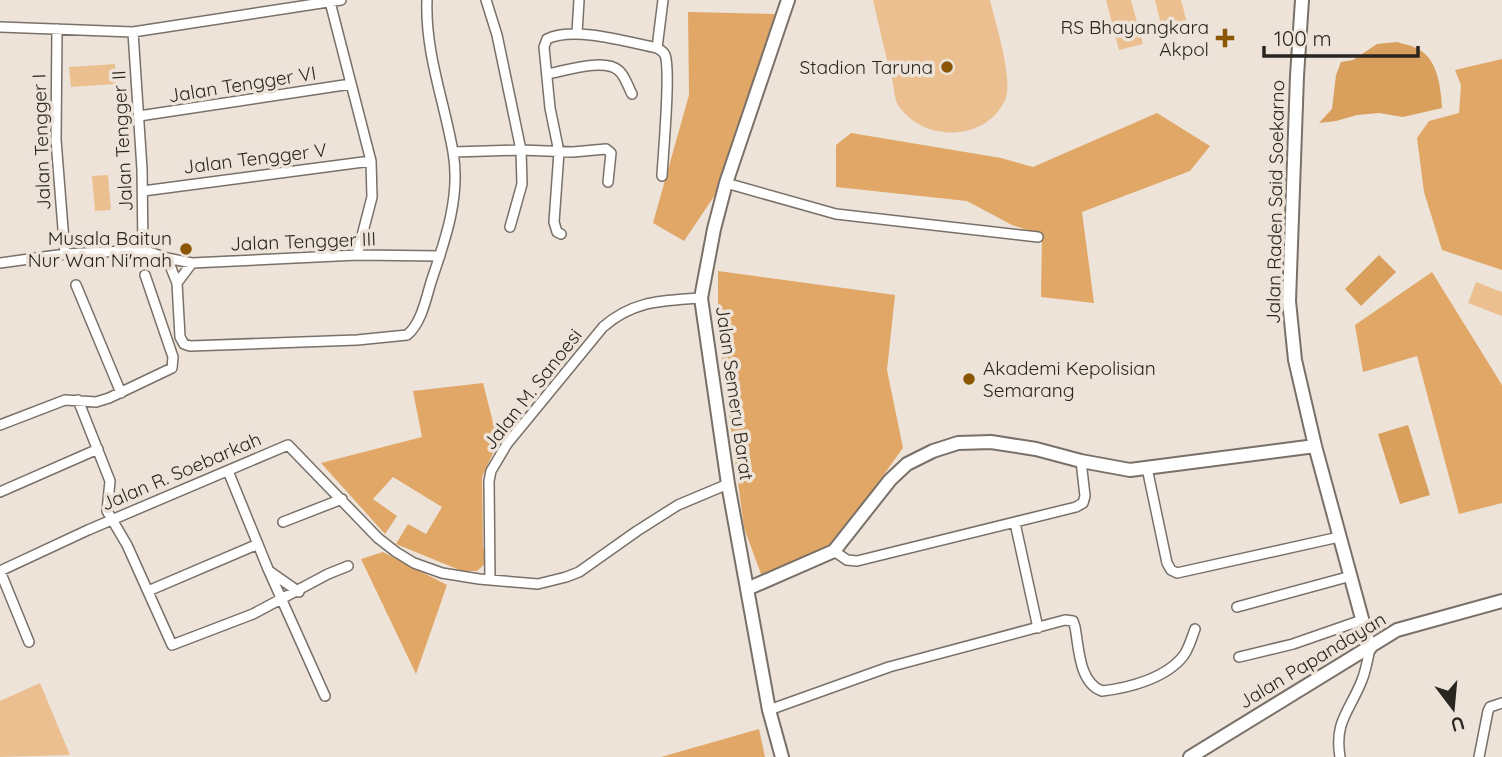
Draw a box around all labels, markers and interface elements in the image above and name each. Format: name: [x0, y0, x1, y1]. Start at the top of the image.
scale bar: [1264, 14, 1418, 58]
place label: RS Bhayangkara Akpol: [1060, 15, 1209, 61]
text: 100 m: [1274, 25, 1332, 51]
marker: RS Bhayangkara Akpol: [1215, 28, 1235, 48]
place label: Stadion Taruna: [799, 55, 933, 79]
marker: Stadion Taruna: [939, 59, 955, 75]
street label: Jalan Tengger VI: [166, 60, 318, 108]
street label: Jalan Tengger II: [106, 70, 138, 212]
street label: Jalan Tengger I: [27, 73, 55, 211]
street label: Jalan Raden Said Soekarno: [1261, 80, 1289, 324]
street label: Jalan Tengger V: [182, 137, 328, 179]
place label: Musala Baitun Nur Wan Ni'mah: [28, 226, 172, 272]
street label: Jalan Tengger III: [230, 226, 376, 256]
marker: Musala Baitun Nur Wan Ni'mah: [178, 241, 194, 257]
street label: Jalan Semeru Barat: [711, 304, 759, 482]
street label: Jalan M. Sanoesi: [477, 324, 587, 454]
place label: Akademi Kepolisian Semarang: [983, 356, 1156, 402]
marker: Akademi Kepolisian Semarang: [961, 371, 977, 387]
street label: Jalan R. Soebarkah: [97, 426, 265, 516]
street label: Jalan Papandayan: [1234, 607, 1390, 713]
north arrow: [1418, 673, 1488, 743]
text: U: [1448, 711, 1467, 738]

